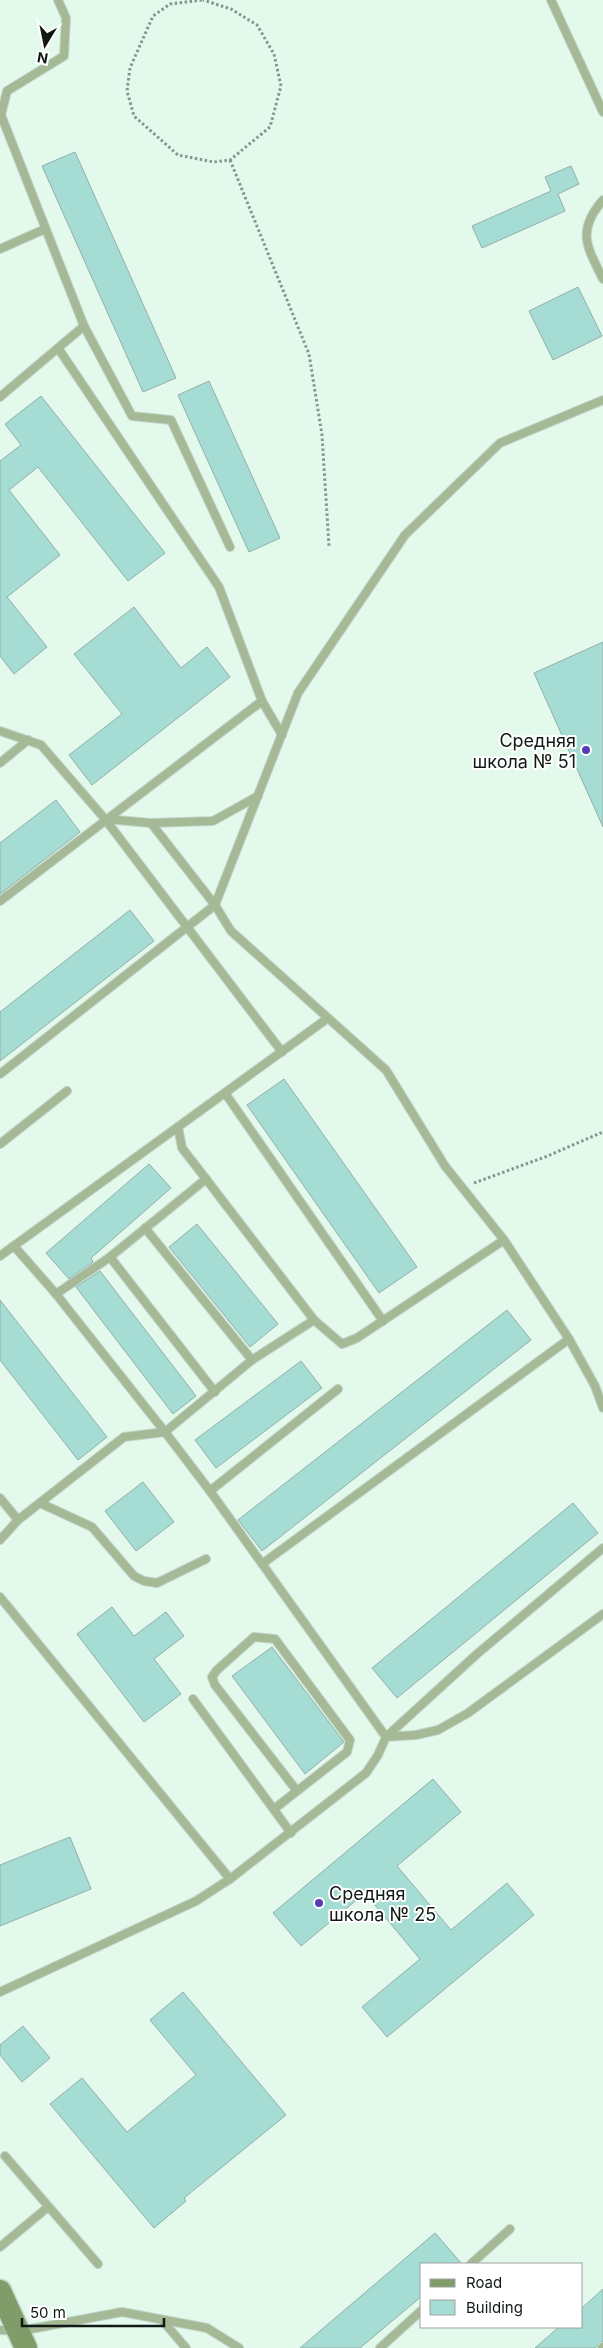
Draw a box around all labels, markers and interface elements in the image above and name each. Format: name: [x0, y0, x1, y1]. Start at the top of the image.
north arrow: [20, 20, 70, 70]
text: N: [36, 49, 49, 68]
place label: Средняя школа № 51: [473, 730, 576, 772]
marker: Средняя школа № 51: [580, 744, 592, 756]
place label: Средняя школа № 25: [329, 1883, 436, 1925]
marker: Средняя школа № 25: [313, 1897, 325, 1909]
legend: [420, 2263, 583, 2328]
text: Road: [466, 2273, 502, 2292]
scale bar: [22, 2296, 165, 2328]
text: Building: [466, 2298, 523, 2317]
text: 50 m: [30, 2303, 66, 2322]

